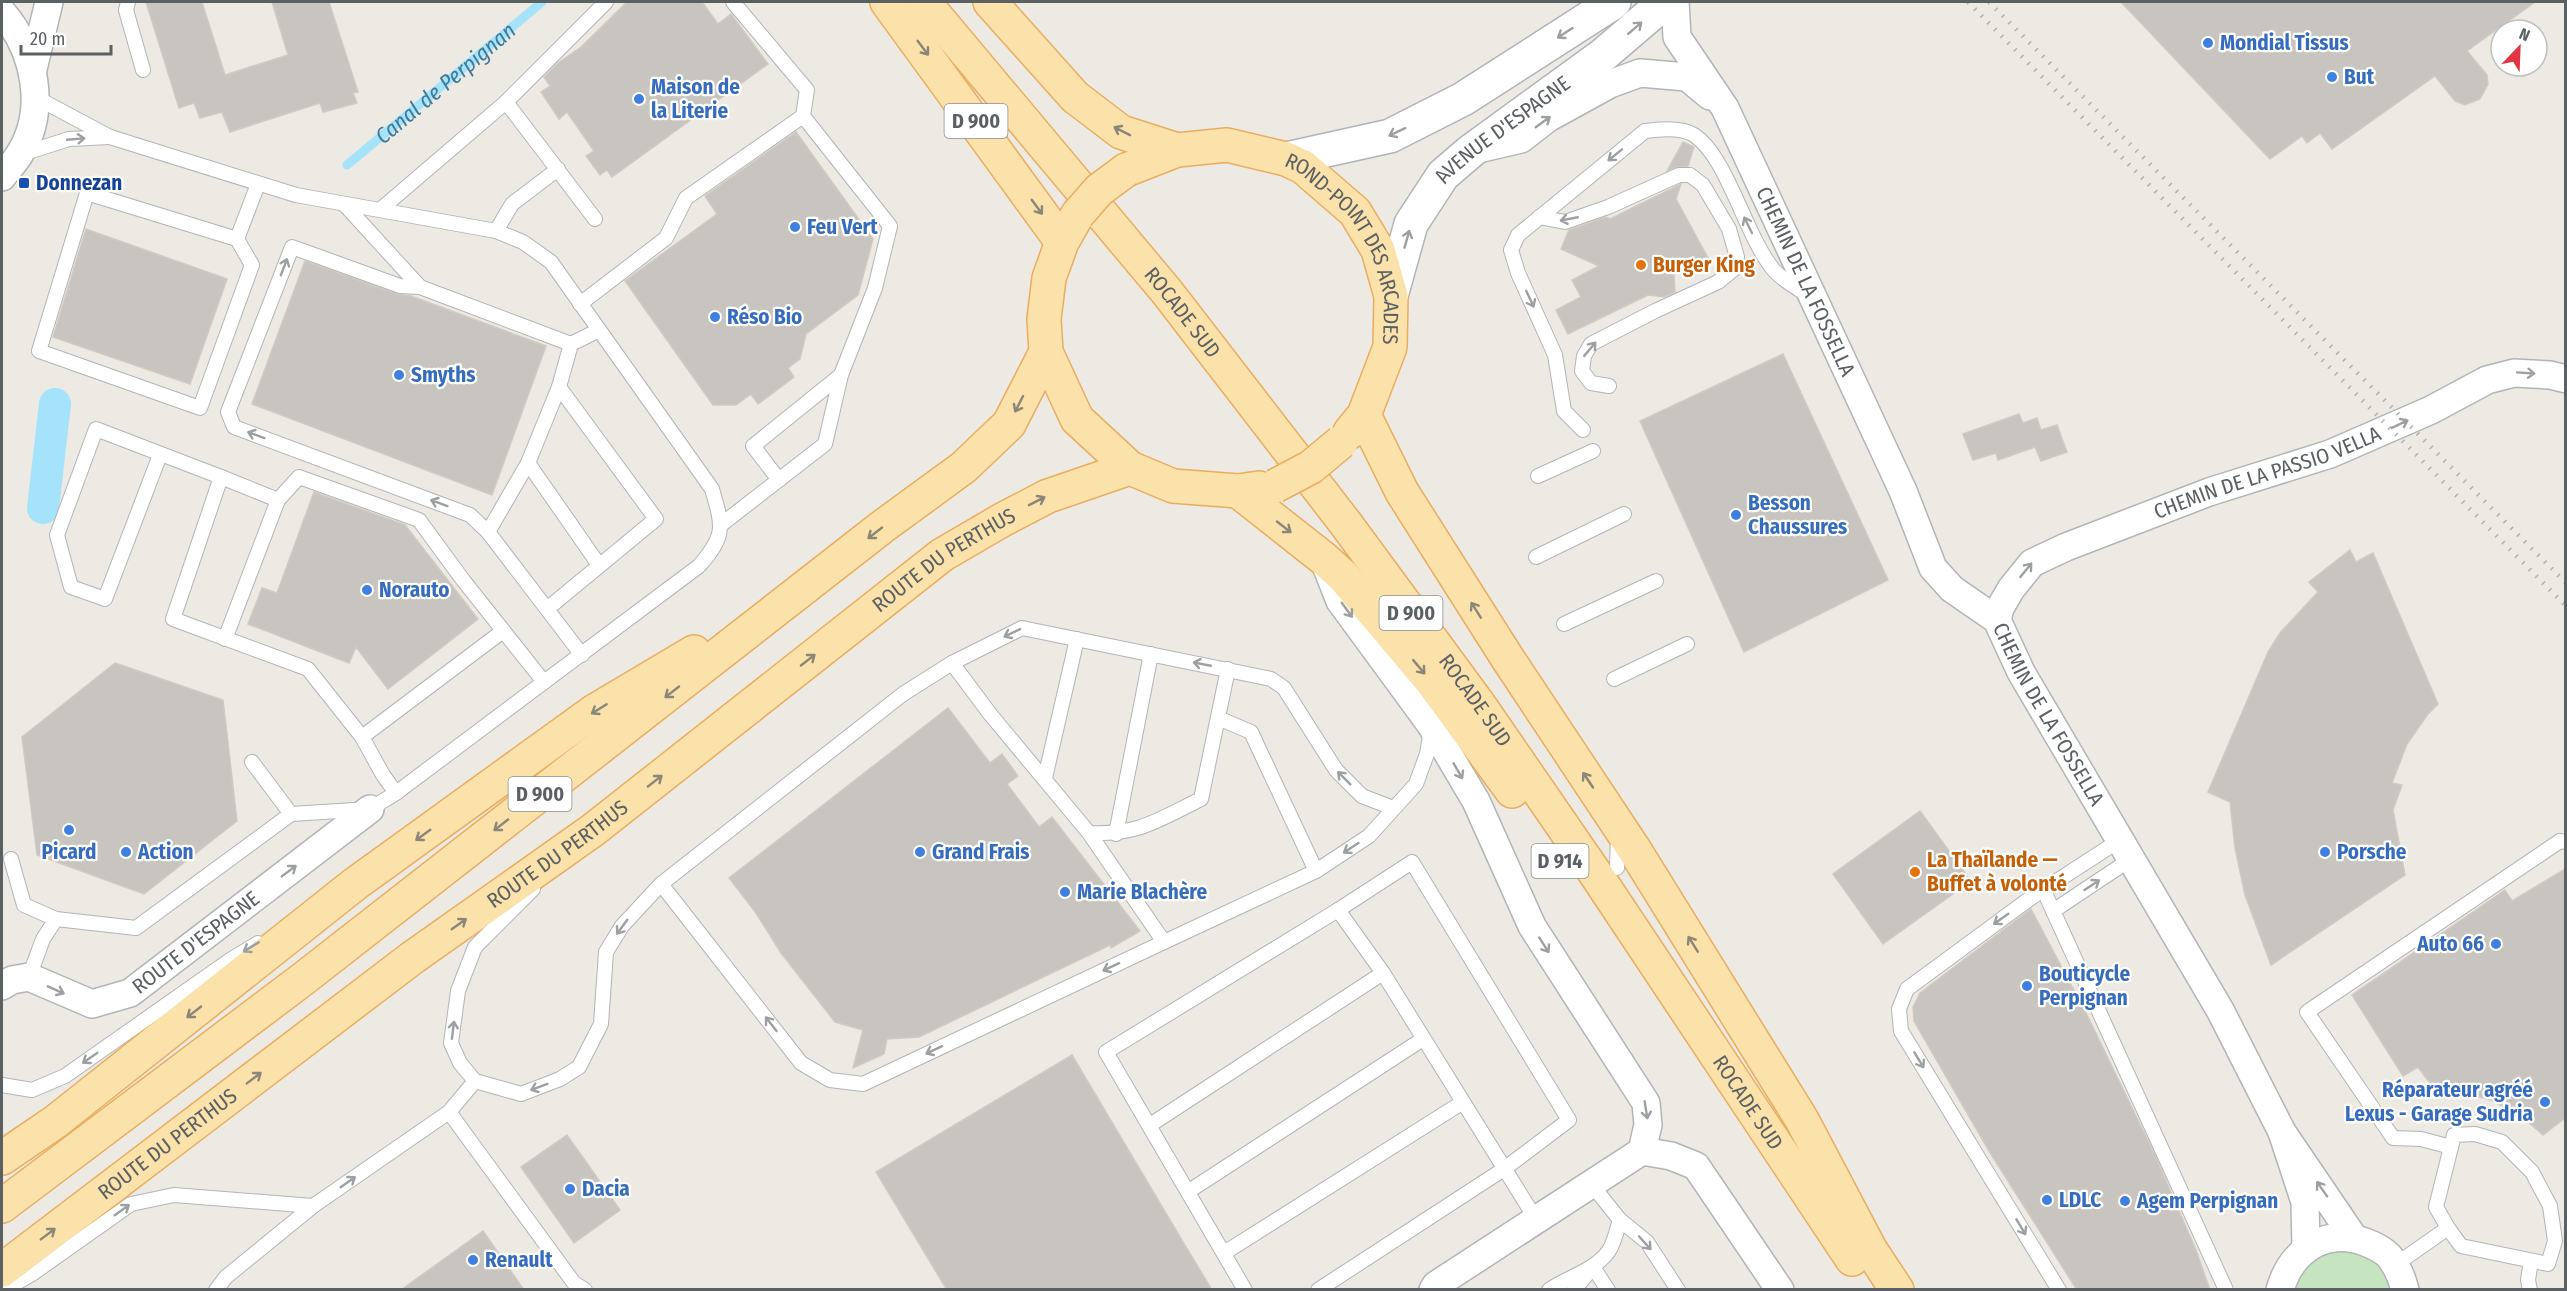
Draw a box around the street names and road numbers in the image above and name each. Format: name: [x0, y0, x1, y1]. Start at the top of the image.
street label: AVENUE D'ESPAGNE: [1428, 70, 1575, 188]
road number: D 900: [944, 104, 1008, 138]
street label: ROND-POINT DES ARCADES: [1281, 147, 1405, 345]
street label: CHEMIN DE LA FOSSELLA: [1750, 183, 1861, 380]
street label: ROCADE SUD: [1139, 262, 1226, 363]
street label: CHEMIN DE LA PASSIO VELLA: [2150, 420, 2385, 525]
street label: ROUTE DU PERTHUS: [867, 502, 1020, 618]
road number: D 900: [1380, 596, 1442, 630]
street label: CHEMIN DE LA FOSSELLA: [1987, 619, 2110, 810]
street label: ROCADE SUD: [1433, 649, 1517, 752]
road number: D 900: [508, 777, 572, 811]
street label: ROUTE DU PERTHUS: [482, 794, 633, 914]
road number: D 914: [1532, 844, 1588, 878]
street label: ROUTE D'ESPAGNE: [127, 886, 265, 999]
street label: ROCADE SUD: [1707, 1050, 1789, 1155]
street label: ROUTE DU PERTHUS: [93, 1083, 242, 1205]

